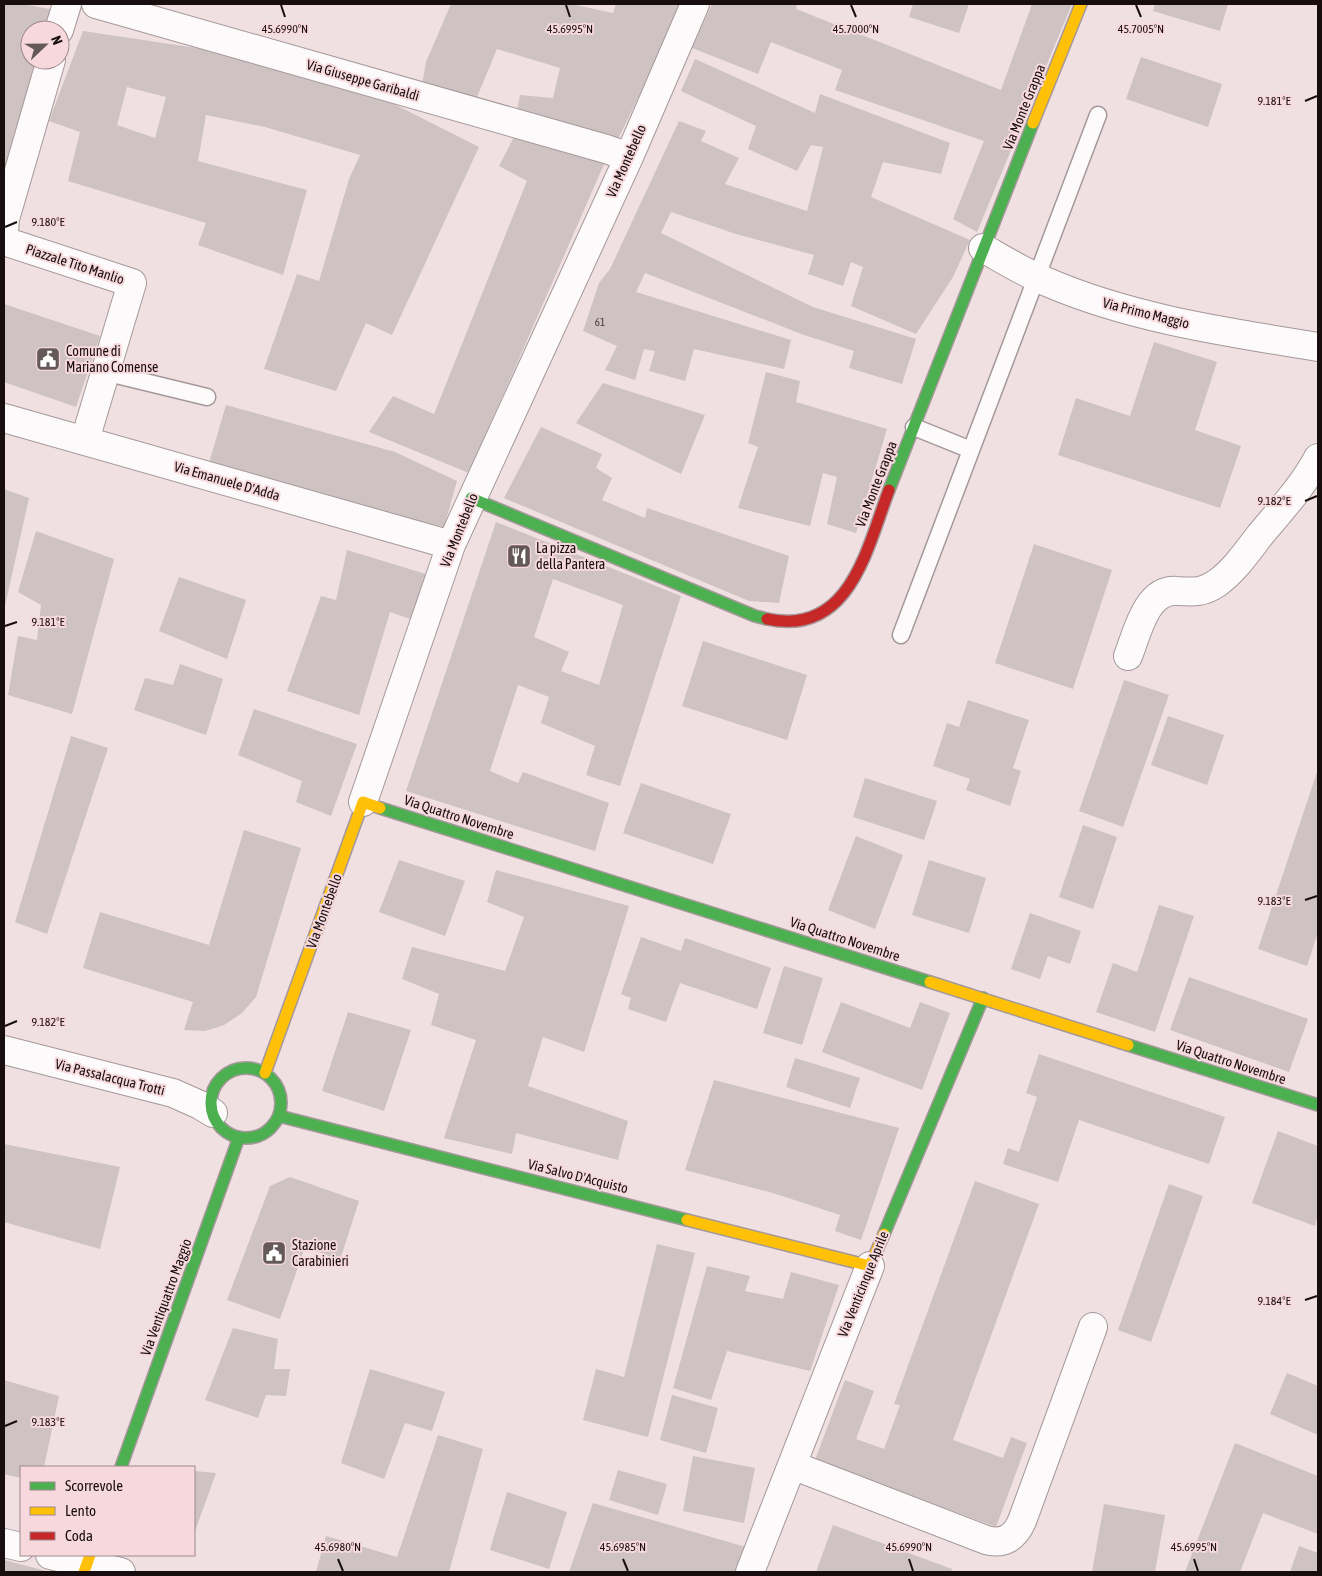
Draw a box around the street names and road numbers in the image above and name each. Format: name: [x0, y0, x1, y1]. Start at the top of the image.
street label: Via Giuseppe Garibaldi: [305, 56, 421, 104]
street label: Via Monte Grappa: [1000, 62, 1048, 152]
street label: Via Montebello: [603, 122, 649, 200]
street label: Piazzale Tito Manlio: [24, 241, 126, 287]
street label: Via Primo Maggio: [1101, 295, 1191, 331]
street label: Via Monte Grappa: [852, 439, 900, 529]
street label: Via Emanuele D'Adda: [172, 458, 282, 504]
street label: Via Montebello: [437, 491, 481, 569]
street label: Via Quattro Novembre: [402, 792, 516, 842]
street label: Via Montebello: [303, 871, 345, 951]
street label: Via Quattro Novembre: [788, 914, 902, 964]
street label: Via Quattro Novembre: [1174, 1037, 1288, 1087]
street label: Via Passalacqua Trotti: [53, 1056, 167, 1098]
street label: Via Salvo D'Acquisto: [526, 1156, 630, 1196]
street label: Via Venticinque Aprile: [834, 1229, 892, 1339]
street label: Via Ventiquattro Maggio: [137, 1236, 195, 1358]

